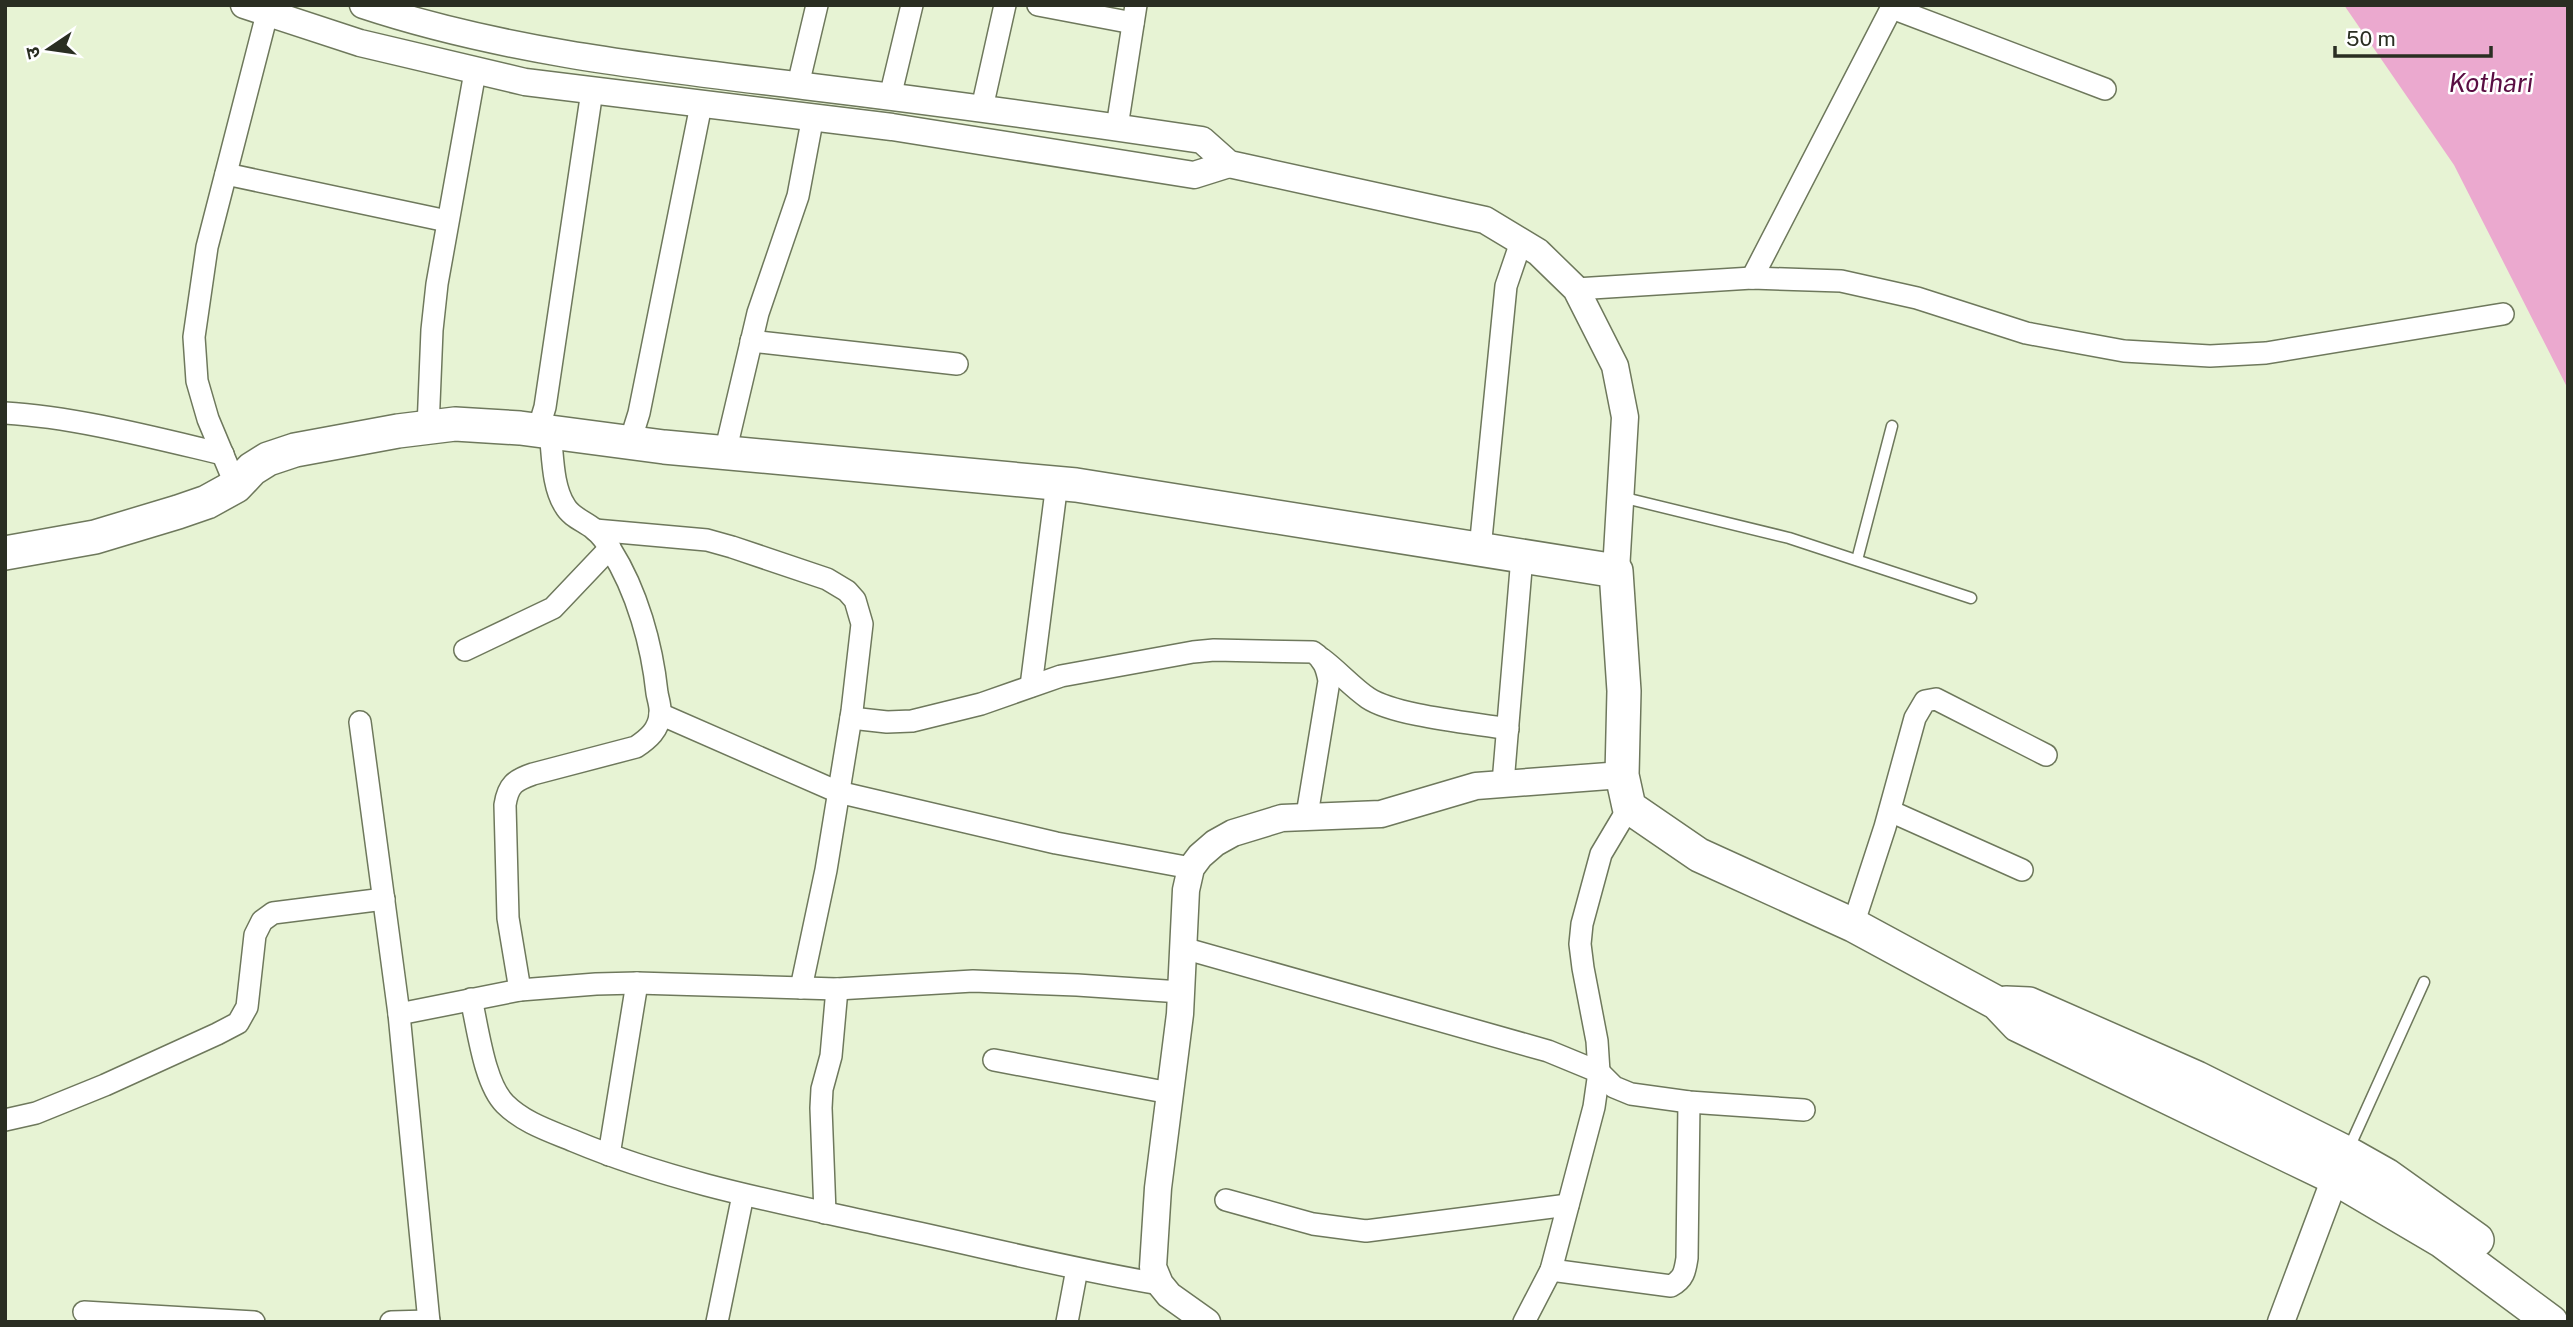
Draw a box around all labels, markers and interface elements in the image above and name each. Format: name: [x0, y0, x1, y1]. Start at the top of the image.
north arrow: [14, 14, 84, 84]
scale bar: [2335, 14, 2491, 58]
text: 50 m: [2346, 26, 2396, 51]
text: उ: [20, 44, 44, 61]
water label: Kothari: [2449, 67, 2534, 98]

